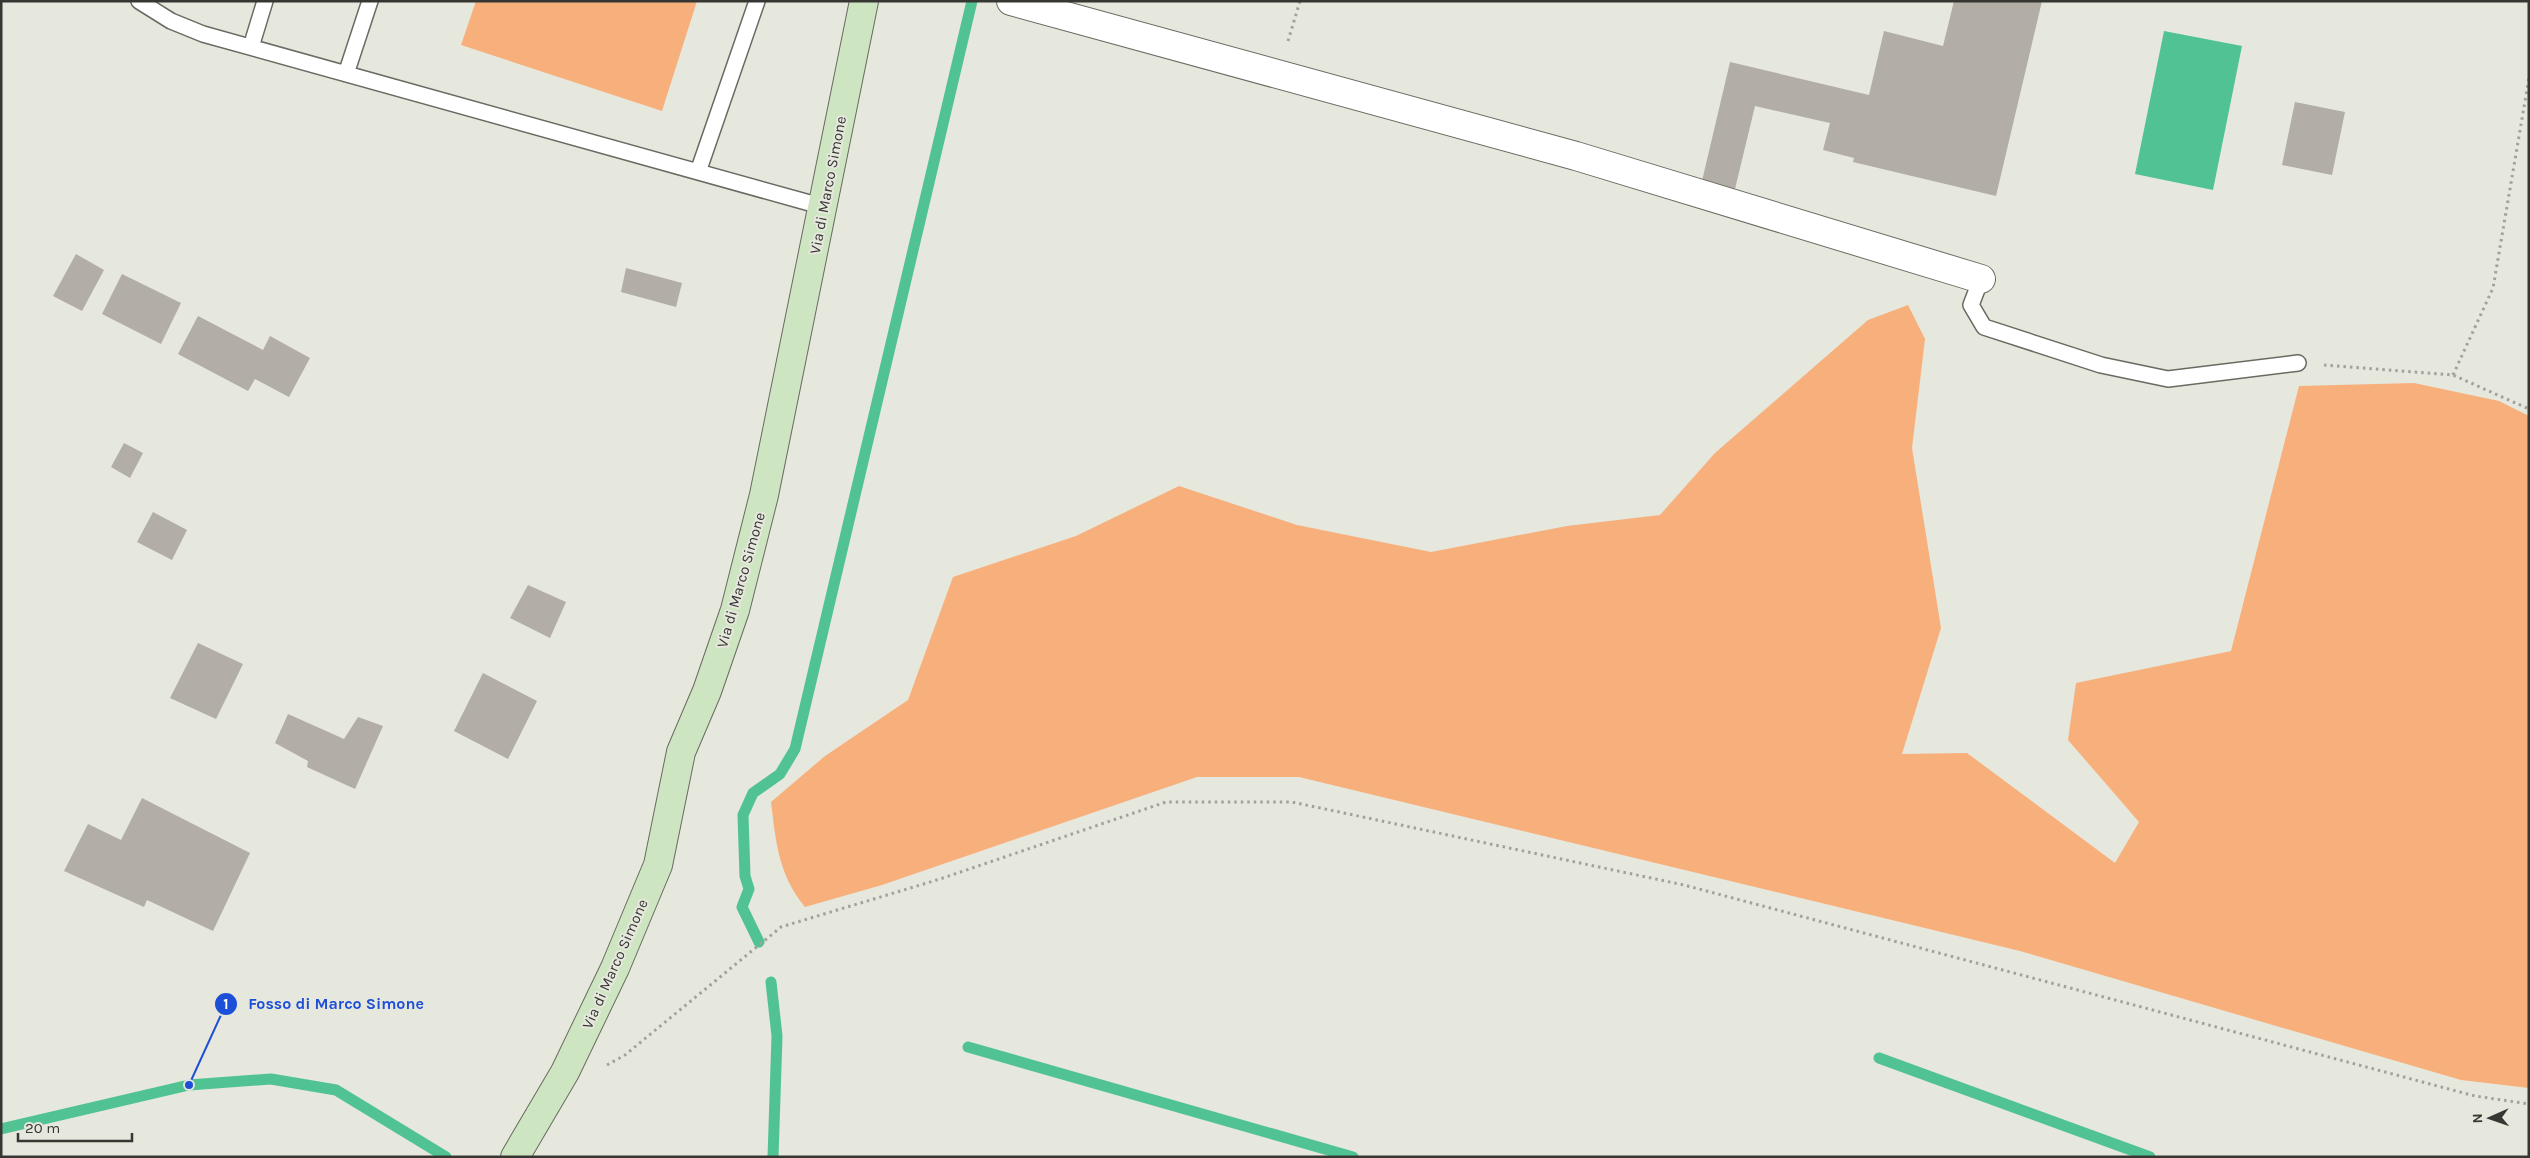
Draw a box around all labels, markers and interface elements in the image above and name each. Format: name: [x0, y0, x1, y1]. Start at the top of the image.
street label: Via di Marco Simone: [806, 115, 850, 255]
street label: Via di Marco Simone: [713, 510, 769, 650]
street label: Via di Marco Simone: [578, 896, 652, 1032]
callout: Fosso di Marco Simone: [213, 988, 434, 1019]
text: Fosso di Marco Simone: [248, 994, 424, 1013]
text: 1: [223, 995, 229, 1013]
north arrow: [2465, 1093, 2515, 1143]
scale bar: [18, 1110, 131, 1142]
text: N: [2469, 1113, 2486, 1124]
text: 20 m: [25, 1119, 60, 1137]

